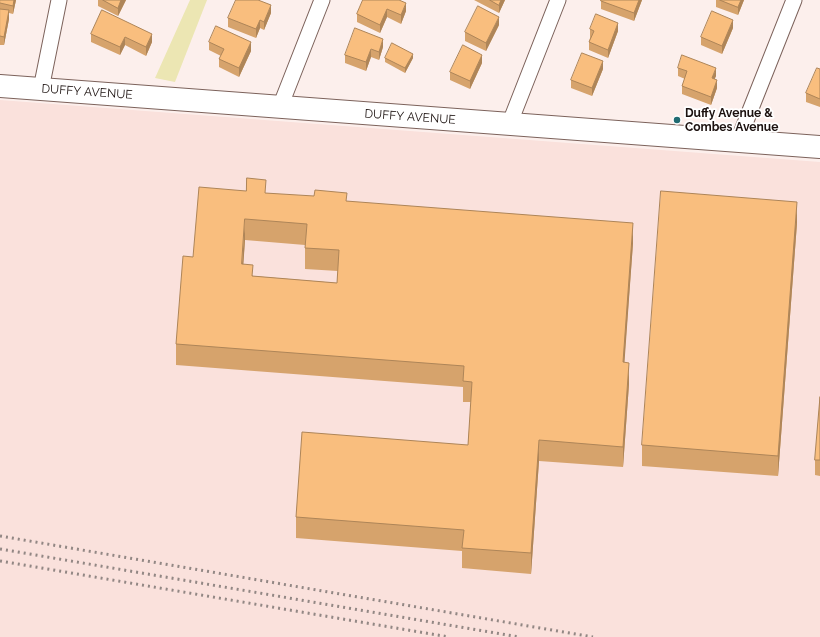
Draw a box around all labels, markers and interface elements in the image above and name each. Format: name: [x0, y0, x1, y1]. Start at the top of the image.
street label: DUFFY AVENUE: [41, 82, 133, 102]
place label: Duffy Avenue & Combes Avenue: [685, 106, 778, 134]
street label: DUFFY AVENUE: [364, 107, 456, 127]
marker: Duffy Avenue & Combes Avenue: [672, 115, 682, 125]

